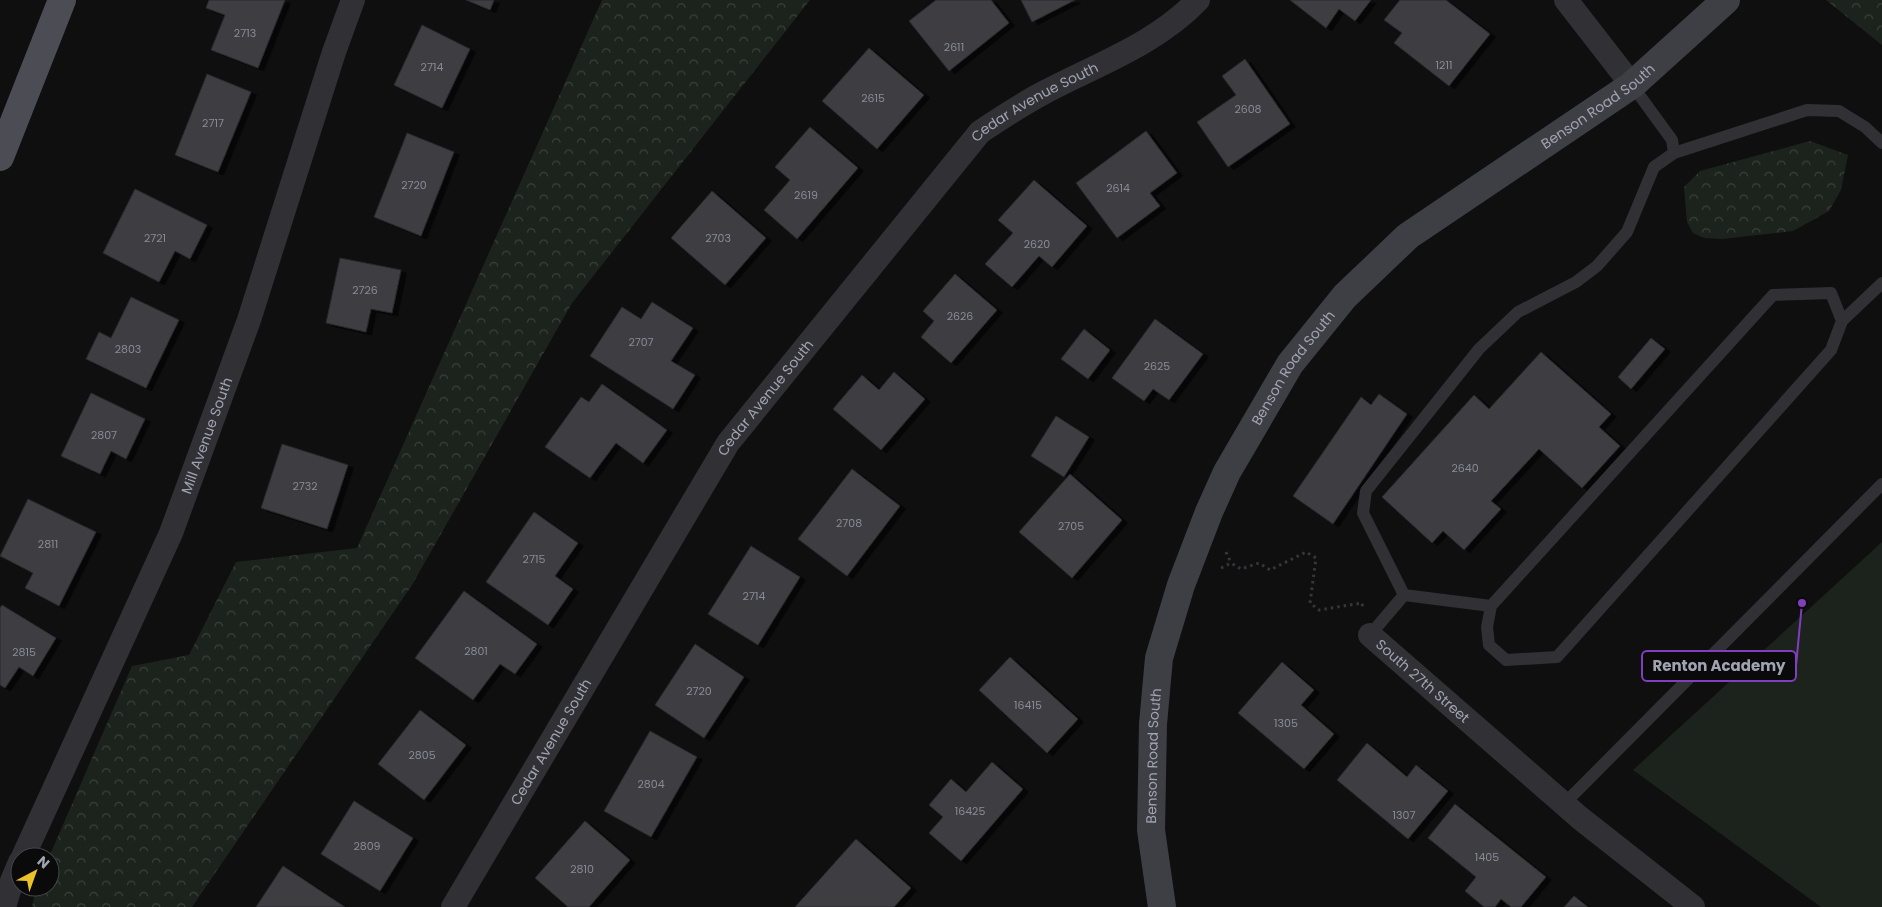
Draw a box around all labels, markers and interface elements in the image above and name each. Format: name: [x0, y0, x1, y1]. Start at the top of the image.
house number: 2713: [234, 25, 256, 41]
house number: 2611: [944, 39, 964, 55]
street label: Cedar Avenue South: [966, 57, 1101, 146]
house number: 1211: [1436, 57, 1452, 73]
house number: 2714: [421, 59, 443, 75]
street label: Benson Road South: [1537, 59, 1659, 154]
house number: 2615: [861, 90, 885, 106]
house number: 2608: [1234, 101, 1262, 117]
house number: 2717: [202, 115, 224, 131]
house number: 2720: [401, 177, 427, 193]
house number: 2614: [1106, 180, 1130, 196]
house number: 2619: [794, 187, 818, 203]
house number: 2721: [144, 230, 166, 246]
house number: 2703: [705, 230, 731, 246]
house number: 2620: [1024, 236, 1050, 252]
house number: 2726: [352, 282, 378, 298]
street label: Benson Road South: [1246, 306, 1340, 429]
house number: 2626: [947, 308, 973, 324]
house number: 2707: [628, 334, 654, 350]
street label: Cedar Avenue South: [713, 335, 818, 460]
house number: 2803: [115, 341, 141, 357]
house number: 2625: [1144, 358, 1170, 374]
street label: Mill Avenue South: [176, 374, 237, 497]
house number: 2807: [91, 427, 117, 443]
house number: 2640: [1451, 460, 1479, 476]
house number: 2732: [292, 478, 318, 494]
house number: 2708: [836, 515, 862, 531]
house number: 2705: [1058, 518, 1084, 534]
house number: 2811: [38, 536, 58, 552]
house number: 2715: [523, 551, 545, 567]
house number: 2714: [743, 588, 765, 604]
street label: South 27th Street: [1372, 634, 1474, 727]
house number: 2801: [464, 643, 488, 659]
house number: 2815: [12, 644, 36, 660]
callout: Renton Academy: [1642, 651, 1796, 681]
text: Renton Academy: [1652, 655, 1786, 676]
street label: Cedar Avenue South: [506, 675, 596, 809]
house number: 2720: [686, 683, 712, 699]
street label: Benson Road South: [1141, 687, 1166, 824]
house number: 16415: [1014, 697, 1042, 713]
house number: 1305: [1274, 715, 1298, 731]
house number: 2805: [408, 747, 436, 763]
house number: 2804: [637, 776, 665, 792]
house number: 16425: [955, 803, 985, 819]
house number: 1307: [1393, 807, 1415, 823]
house number: 2809: [353, 838, 381, 854]
north arrow: [10, 847, 60, 897]
house number: 1405: [1475, 849, 1499, 865]
text: N: [33, 851, 54, 873]
house number: 2810: [570, 861, 594, 877]

